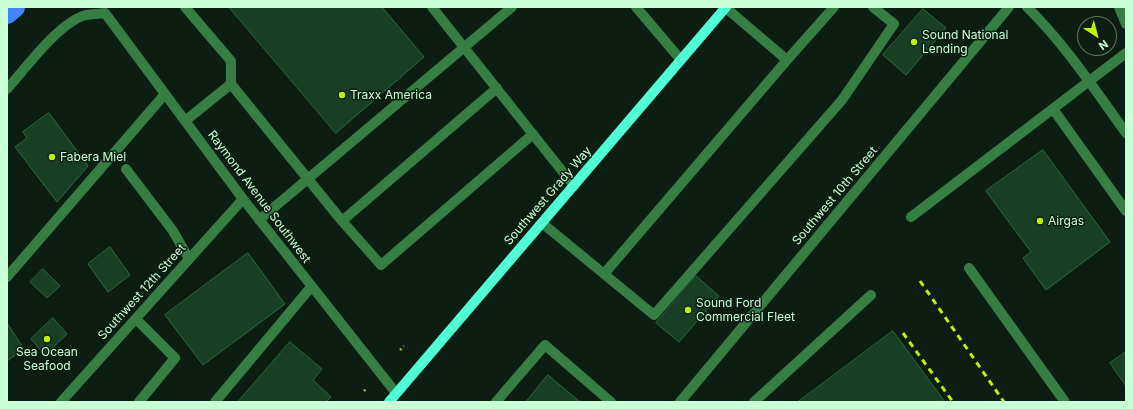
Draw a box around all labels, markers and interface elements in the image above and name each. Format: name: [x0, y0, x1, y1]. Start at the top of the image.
north arrow: [1077, 16, 1117, 56]
place label: Sound National Lending: [922, 28, 1008, 56]
marker: Sound National Lending: [909, 37, 919, 47]
text: N: [1096, 37, 1111, 53]
place label: Traxx America: [350, 88, 432, 102]
marker: Traxx America: [337, 90, 347, 100]
street label: Raymond Avenue Southwest: [205, 128, 313, 266]
street label: Southwest Grady Way: [501, 144, 595, 248]
street label: Southwest 10th Street: [790, 144, 880, 248]
place label: Fabera Miel: [60, 150, 126, 164]
marker: Fabera Miel: [47, 152, 57, 162]
place label: Airgas: [1048, 214, 1084, 228]
marker: Airgas: [1035, 216, 1045, 226]
street label: Southwest 12th Street: [95, 241, 189, 343]
place label: Sound Ford Commercial Fleet: [696, 296, 795, 324]
marker: Sound Ford Commercial Fleet: [683, 305, 693, 315]
marker: Sea Ocean Seafood: [42, 334, 52, 344]
place label: Sea Ocean Seafood: [16, 345, 78, 373]

